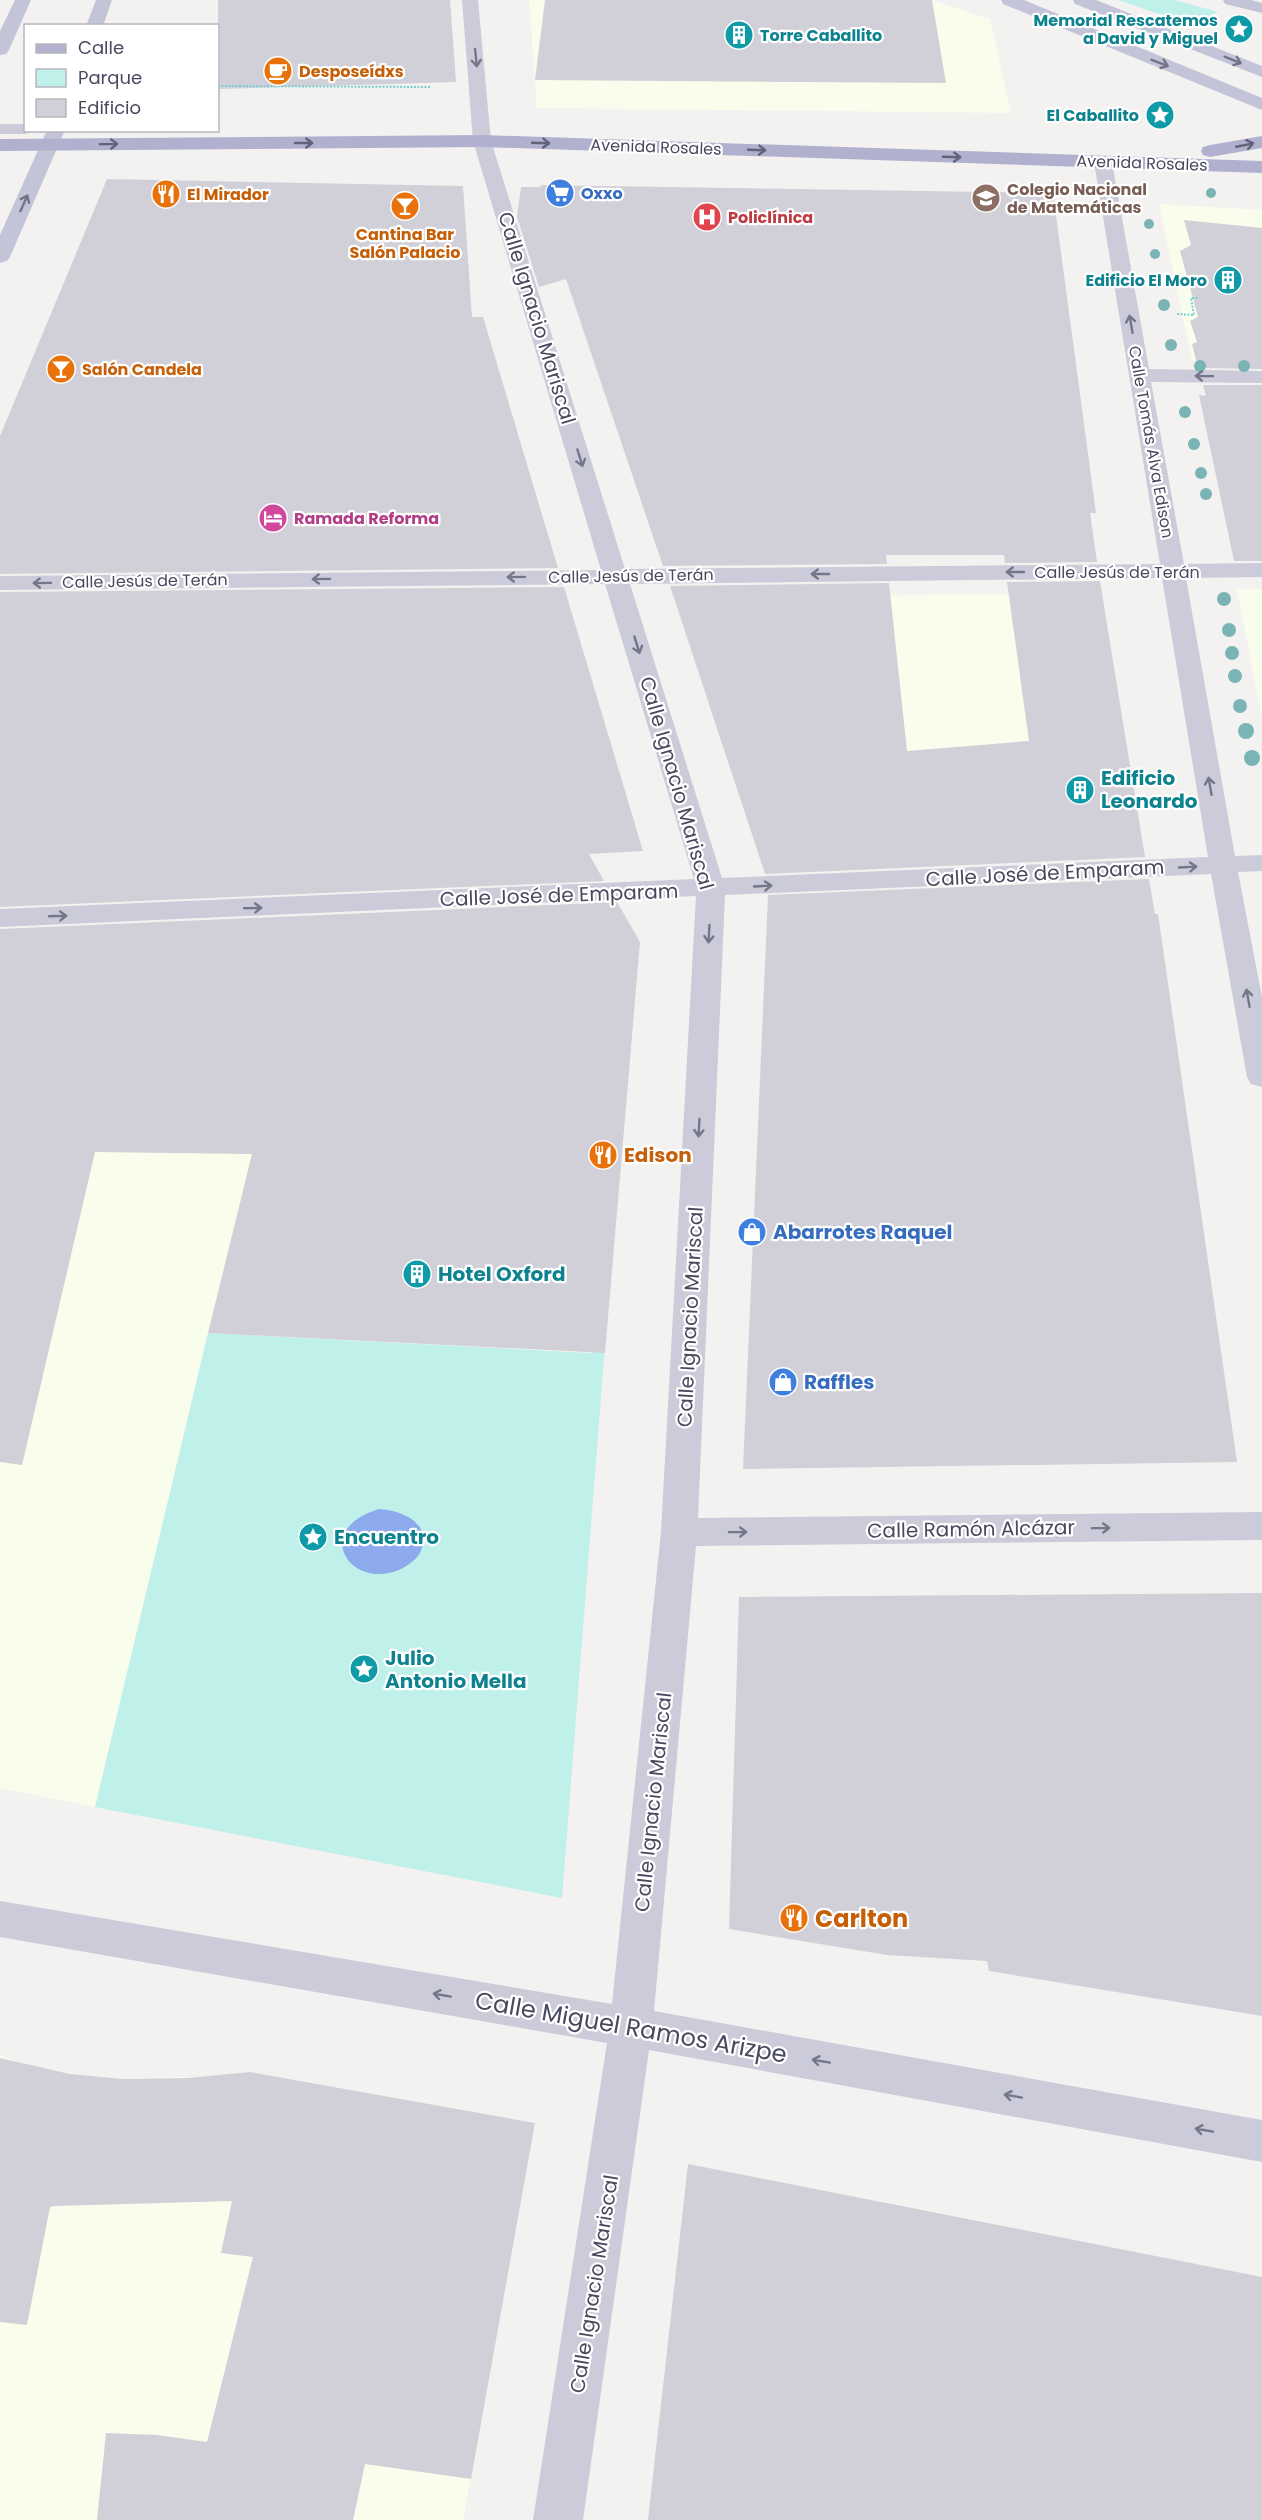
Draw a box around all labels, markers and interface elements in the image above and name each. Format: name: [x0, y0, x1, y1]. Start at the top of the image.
place label: Memorial Rescatemos a David y Miguel: [1034, 9, 1218, 50]
place icon: Memorial Rescatemos a David y Miguel: [1223, 13, 1255, 45]
building icon: Torre Caballito: [723, 19, 755, 51]
legend: [24, 24, 219, 132]
place label: Torre Caballito: [760, 24, 882, 47]
text: Calle: [78, 35, 124, 60]
one-way arrow: [471, 48, 482, 68]
cafe icon: Desposeídxs: [262, 55, 294, 87]
one-way arrow: [1223, 55, 1242, 66]
one-way arrow: [1150, 58, 1169, 69]
place label: Desposeídxs: [299, 60, 404, 83]
text: Parque: [78, 65, 142, 90]
text: Edificio: [78, 95, 141, 120]
place icon: El Caballito: [1144, 99, 1176, 131]
place label: El Caballito: [1047, 104, 1139, 127]
street label: Avenida Rosales: [590, 133, 722, 161]
one-way arrow: [293, 137, 313, 149]
one-way arrow: [530, 138, 550, 149]
one-way arrow: [98, 139, 118, 150]
one-way arrow: [1234, 139, 1254, 150]
one-way arrow: [746, 145, 766, 156]
street label: Avenida Rosales: [1076, 149, 1208, 177]
one-way arrow: [941, 151, 961, 162]
supermarket icon: Oxxo: [544, 177, 576, 209]
restaurant icon: El Mirador: [150, 178, 182, 210]
place label: Colegio Nacional de Matemáticas: [1007, 178, 1147, 219]
place label: Oxxo: [581, 182, 623, 205]
school or university icon: Colegio Nacional de Matemáticas: [970, 182, 1002, 214]
place label: El Mirador: [187, 183, 269, 206]
bar icon: Cantina Bar Salón Palacio: [389, 190, 421, 222]
one-way arrow: [19, 195, 30, 213]
hospital icon: Policlínica: [691, 201, 723, 233]
place label: Policlínica: [728, 206, 813, 229]
street label: Calle Ignacio Mariscal: [491, 208, 583, 428]
place label: Cantina Bar Salón Palacio: [350, 223, 460, 264]
building icon: Edificio El Moro: [1212, 264, 1244, 296]
place label: Edificio El Moro: [1086, 269, 1207, 292]
one-way arrow: [1126, 315, 1137, 335]
street label: Calle Tomás Alva Edison: [1123, 344, 1179, 540]
bar icon: Salón Candela: [45, 353, 77, 385]
place label: Salón Candela: [82, 358, 202, 381]
one-way arrow: [1194, 370, 1214, 382]
one-way arrow: [575, 448, 586, 467]
hotel icon: Ramada Reforma: [257, 502, 289, 534]
place label: Ramada Reforma: [294, 507, 439, 530]
street label: Calle Jesús de Terán: [1034, 561, 1200, 584]
street label: Calle Jesús de Terán: [548, 563, 714, 589]
one-way arrow: [1005, 567, 1025, 578]
street label: Calle Jesús de Terán: [62, 568, 228, 594]
one-way arrow: [810, 568, 830, 580]
one-way arrow: [506, 571, 526, 583]
one-way arrow: [311, 573, 331, 585]
one-way arrow: [32, 577, 52, 588]
one-way arrow: [632, 635, 643, 654]
street label: Calle Ignacio Mariscal: [633, 673, 721, 893]
place label: Edificio Leonardo: [1101, 764, 1198, 815]
building icon: Edificio Leonardo: [1064, 774, 1096, 806]
one-way arrow: [1204, 776, 1215, 796]
street label: Calle José de Emparam: [925, 853, 1165, 893]
one-way arrow: [1178, 861, 1198, 872]
street label: Calle José de Emparam: [439, 877, 679, 913]
one-way arrow: [752, 881, 772, 892]
one-way arrow: [243, 902, 263, 913]
one-way arrow: [48, 910, 68, 922]
one-way arrow: [703, 923, 714, 943]
one-way arrow: [1242, 989, 1253, 1009]
one-way arrow: [694, 1118, 705, 1138]
restaurant icon: Edison: [587, 1139, 619, 1171]
place label: Edison: [624, 1141, 692, 1169]
street label: Calle Ignacio Mariscal: [670, 1206, 710, 1428]
shop icon: Abarrotes Raquel: [736, 1216, 768, 1248]
place label: Abarrotes Raquel: [773, 1218, 953, 1246]
building icon: Hotel Oxford: [401, 1258, 433, 1290]
place label: Hotel Oxford: [438, 1260, 566, 1288]
shop icon: Raffles: [767, 1366, 799, 1398]
place label: Raffles: [804, 1368, 874, 1396]
street label: Calle Ramón Alcázar: [867, 1513, 1075, 1545]
place icon: Encuentro: [297, 1521, 329, 1553]
one-way arrow: [1090, 1522, 1110, 1534]
place label: Encuentro: [334, 1523, 439, 1551]
one-way arrow: [727, 1526, 747, 1538]
place label: Julio Antonio Mella: [385, 1644, 527, 1695]
place icon: Julio Antonio Mella: [348, 1653, 380, 1685]
street label: Calle Ignacio Mariscal: [628, 1691, 678, 1913]
restaurant icon: Carlton: [778, 1902, 810, 1934]
place label: Carlton: [815, 1902, 908, 1935]
street label: Calle Miguel Ramos Arizpe: [472, 1983, 790, 2071]
one-way arrow: [433, 1989, 453, 2000]
one-way arrow: [811, 2055, 831, 2066]
one-way arrow: [1003, 2090, 1023, 2101]
one-way arrow: [1195, 2125, 1215, 2136]
street label: Calle Ignacio Mariscal: [563, 2173, 625, 2395]

